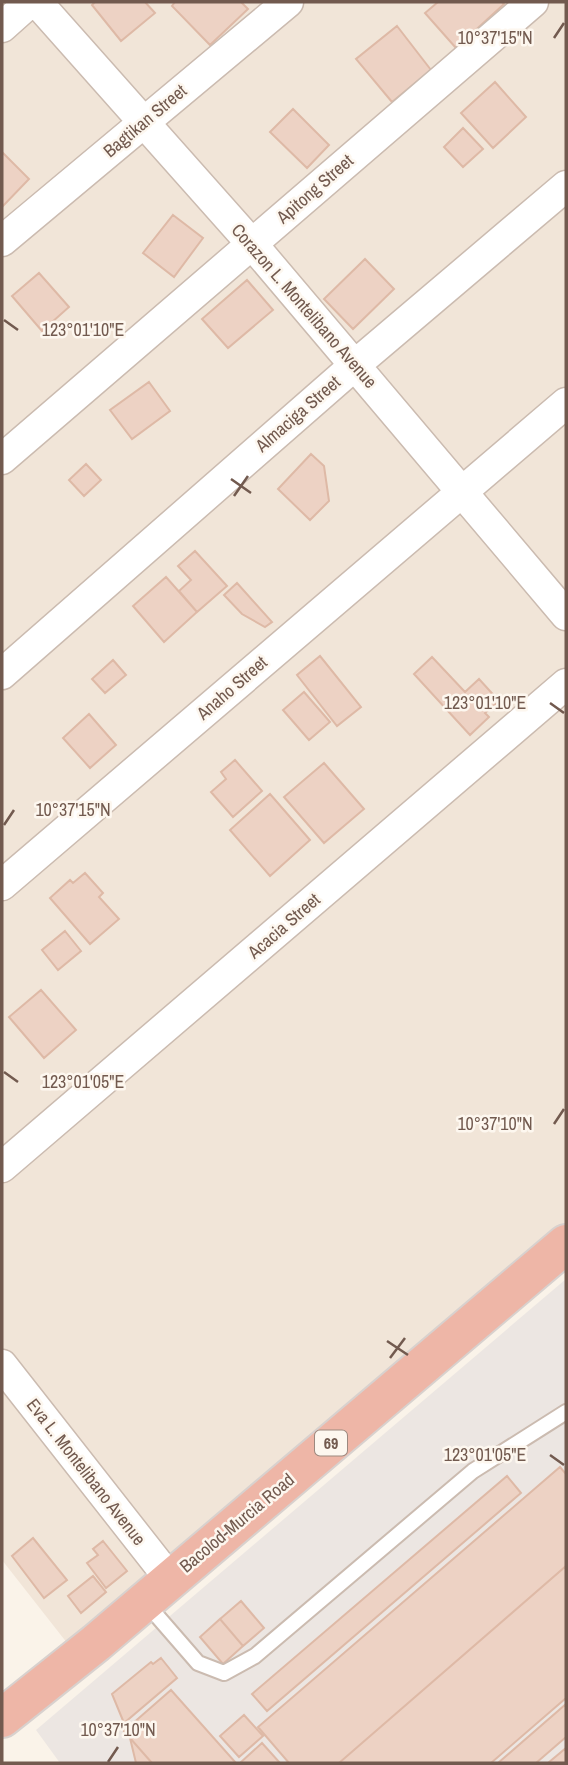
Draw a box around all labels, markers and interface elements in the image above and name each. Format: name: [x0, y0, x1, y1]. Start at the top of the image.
text: 10°37'15"N: [457, 25, 533, 50]
street label: Bagtikan Street: [98, 78, 192, 163]
street label: Apitong Street: [270, 148, 358, 230]
street label: Corazon L. Montelibano Avenue: [226, 218, 383, 393]
text: 123°01'10"E: [42, 317, 124, 342]
street label: Almaciga Street: [249, 370, 346, 458]
street label: Anaho Street: [190, 650, 272, 726]
text: 123°01'10"E: [444, 690, 526, 715]
text: 10°37'15"N: [35, 797, 111, 822]
street label: Acacia Street: [241, 887, 325, 965]
text: 123°01'05"E: [42, 1069, 124, 1094]
text: 10°37'10"N: [457, 1111, 533, 1136]
street label: Eva L. Montelibano Avenue: [21, 1393, 152, 1550]
road number: 69: [315, 1430, 347, 1456]
text: 123°01'05"E: [444, 1442, 526, 1467]
street label: Bacolod-Murcia Road: [174, 1467, 299, 1578]
text: 10°37'10"N: [80, 1717, 156, 1742]

